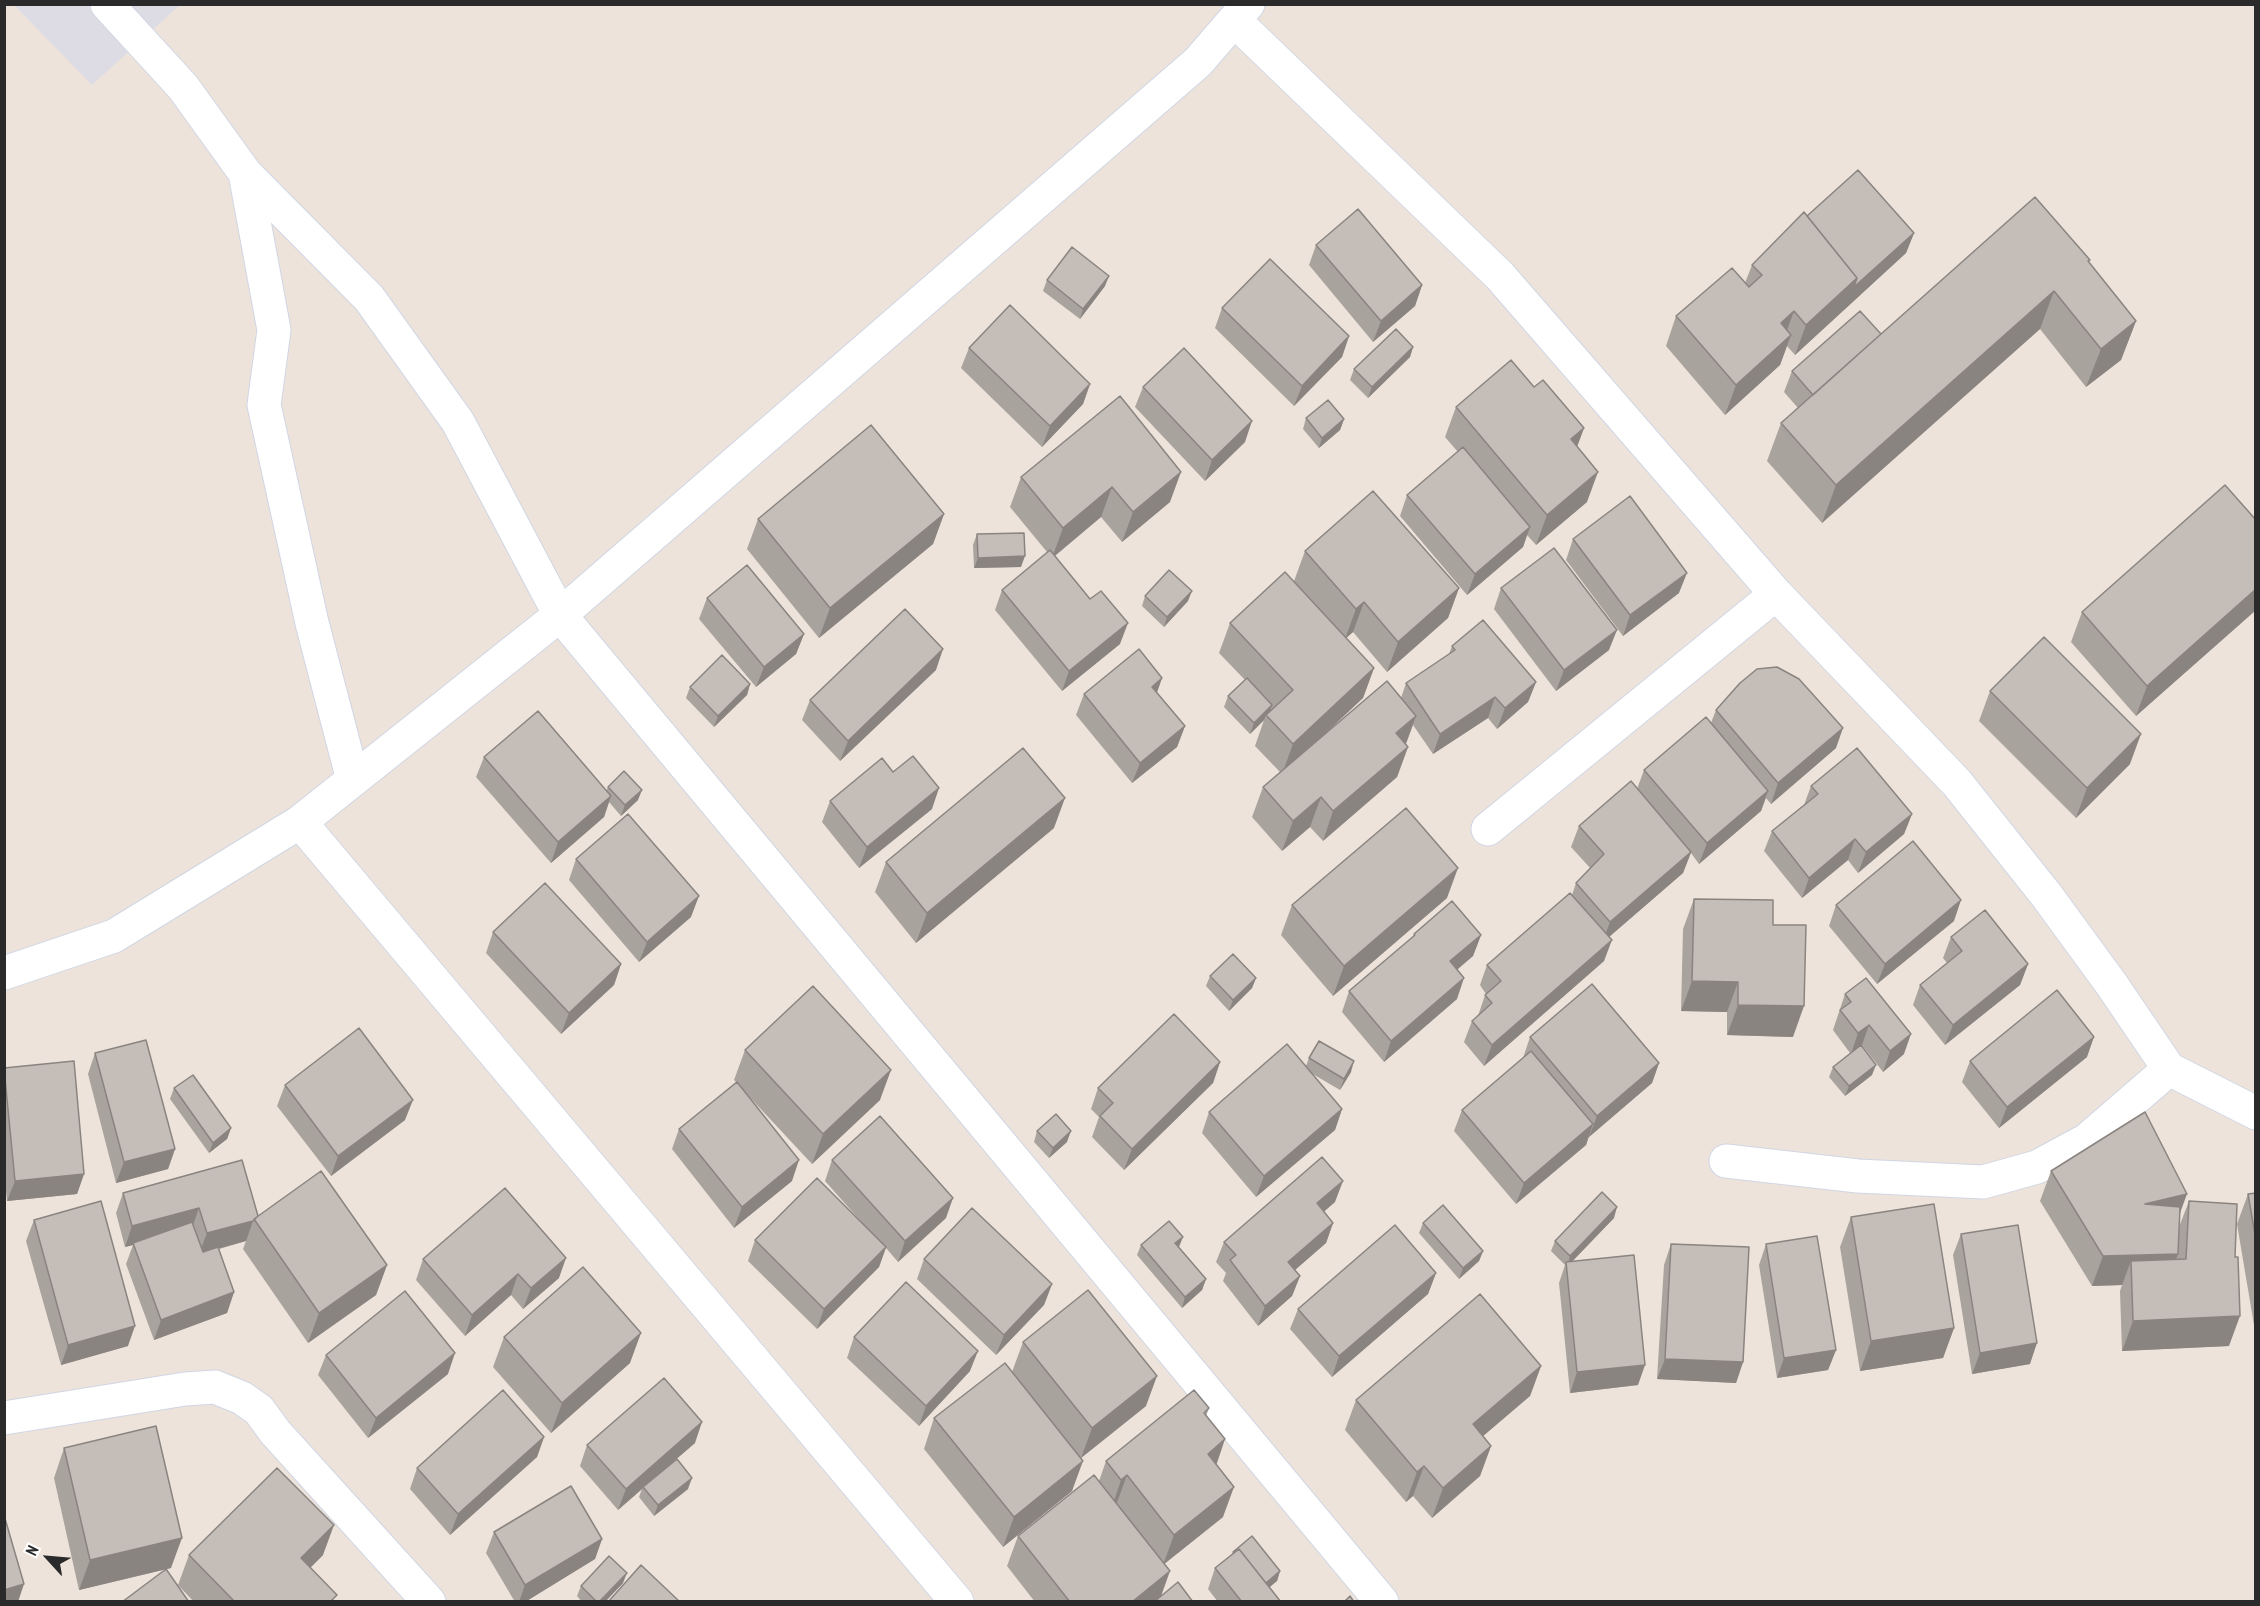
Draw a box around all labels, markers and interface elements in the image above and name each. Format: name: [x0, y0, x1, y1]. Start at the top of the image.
north arrow: [18, 1528, 78, 1588]
text: N: [21, 1542, 43, 1558]

